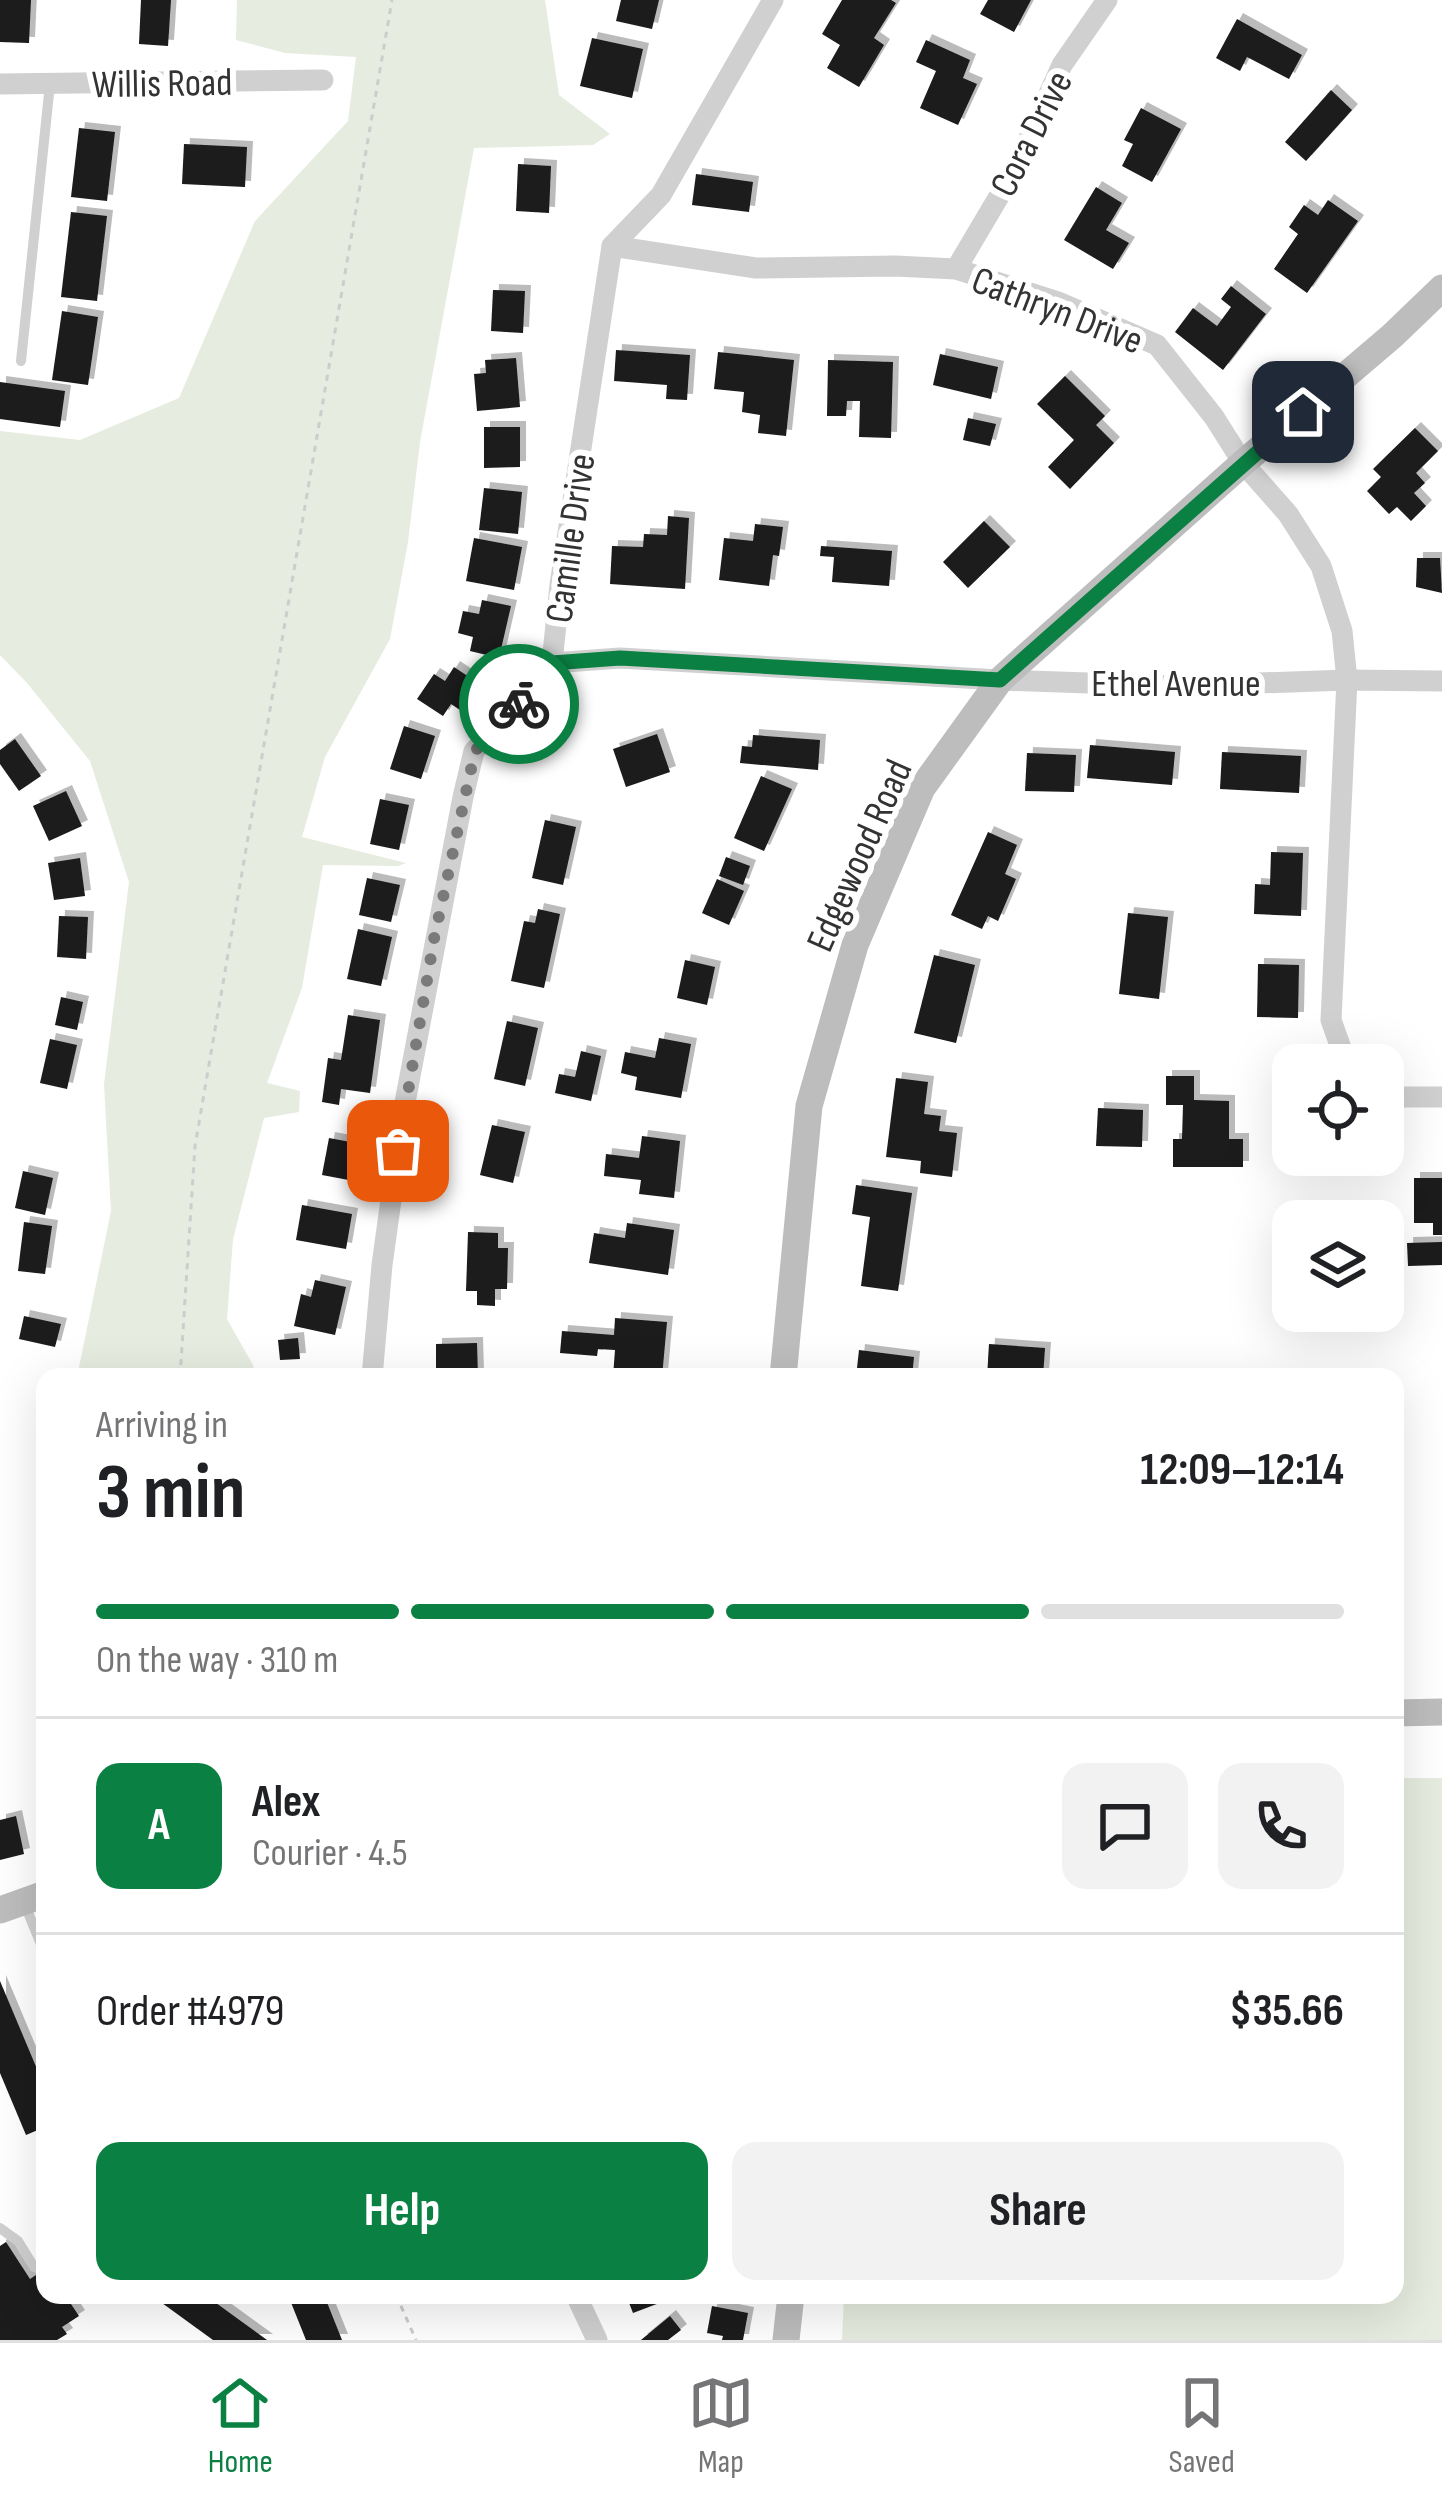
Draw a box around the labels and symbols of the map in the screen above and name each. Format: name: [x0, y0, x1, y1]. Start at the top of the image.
street label: Willis Road: [91, 60, 233, 109]
street label: Cora Drive: [981, 63, 1084, 205]
street label: Cathryn Drive: [965, 257, 1149, 365]
pin: [1252, 361, 1354, 463]
street label: Camille Drive: [536, 451, 607, 626]
courier: [459, 644, 579, 764]
street label: Ethel Avenue: [1091, 661, 1261, 708]
street label: Edgewood Road: [797, 753, 923, 959]
pin: [347, 1100, 449, 1202]

